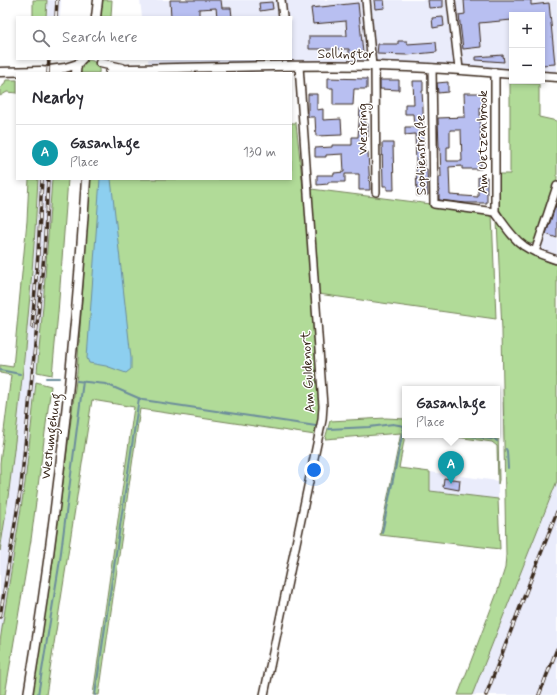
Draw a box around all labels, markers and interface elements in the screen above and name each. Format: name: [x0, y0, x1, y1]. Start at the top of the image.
map controls: [509, 12, 545, 84]
button: +: [509, 12, 545, 48]
search box: [16, 16, 292, 60]
icon: search: [30, 27, 52, 49]
text: Search here: [62, 28, 138, 48]
street label: Sollingtor: [317, 45, 375, 65]
button: −: [509, 48, 545, 84]
text: Nearby: [32, 87, 84, 109]
street label: Am Uetzenbrook: [474, 90, 492, 194]
street label: Westring: [354, 103, 373, 155]
street label: Sophienstraße: [411, 115, 431, 195]
text: Gasanlage: [70, 134, 140, 154]
text: A: [41, 144, 49, 161]
text: 130 m: [243, 144, 276, 161]
text: Place: [70, 154, 99, 171]
street label: Am Guldenort: [297, 330, 319, 413]
popup: [402, 386, 500, 438]
street label: Westumgehung: [37, 392, 67, 481]
text: Gasanlage: [416, 394, 486, 414]
text: Place: [416, 414, 445, 431]
pin: A: [438, 451, 464, 484]
your location: [304, 460, 324, 480]

